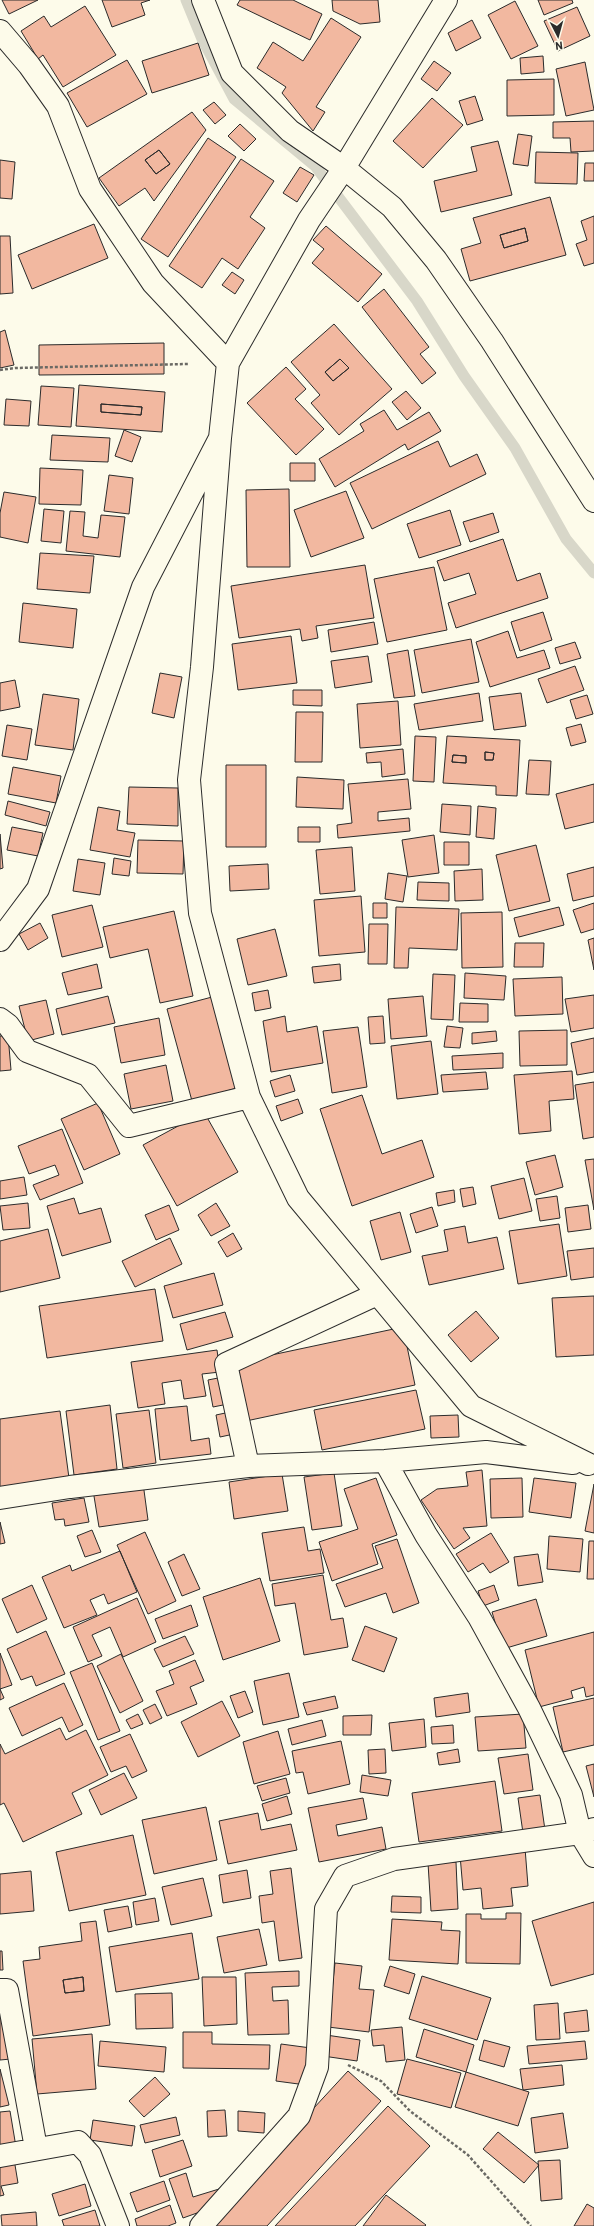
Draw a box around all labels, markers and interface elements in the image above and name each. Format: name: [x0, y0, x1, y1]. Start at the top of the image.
north arrow: [538, 16, 578, 56]
text: N: [555, 40, 563, 53]

